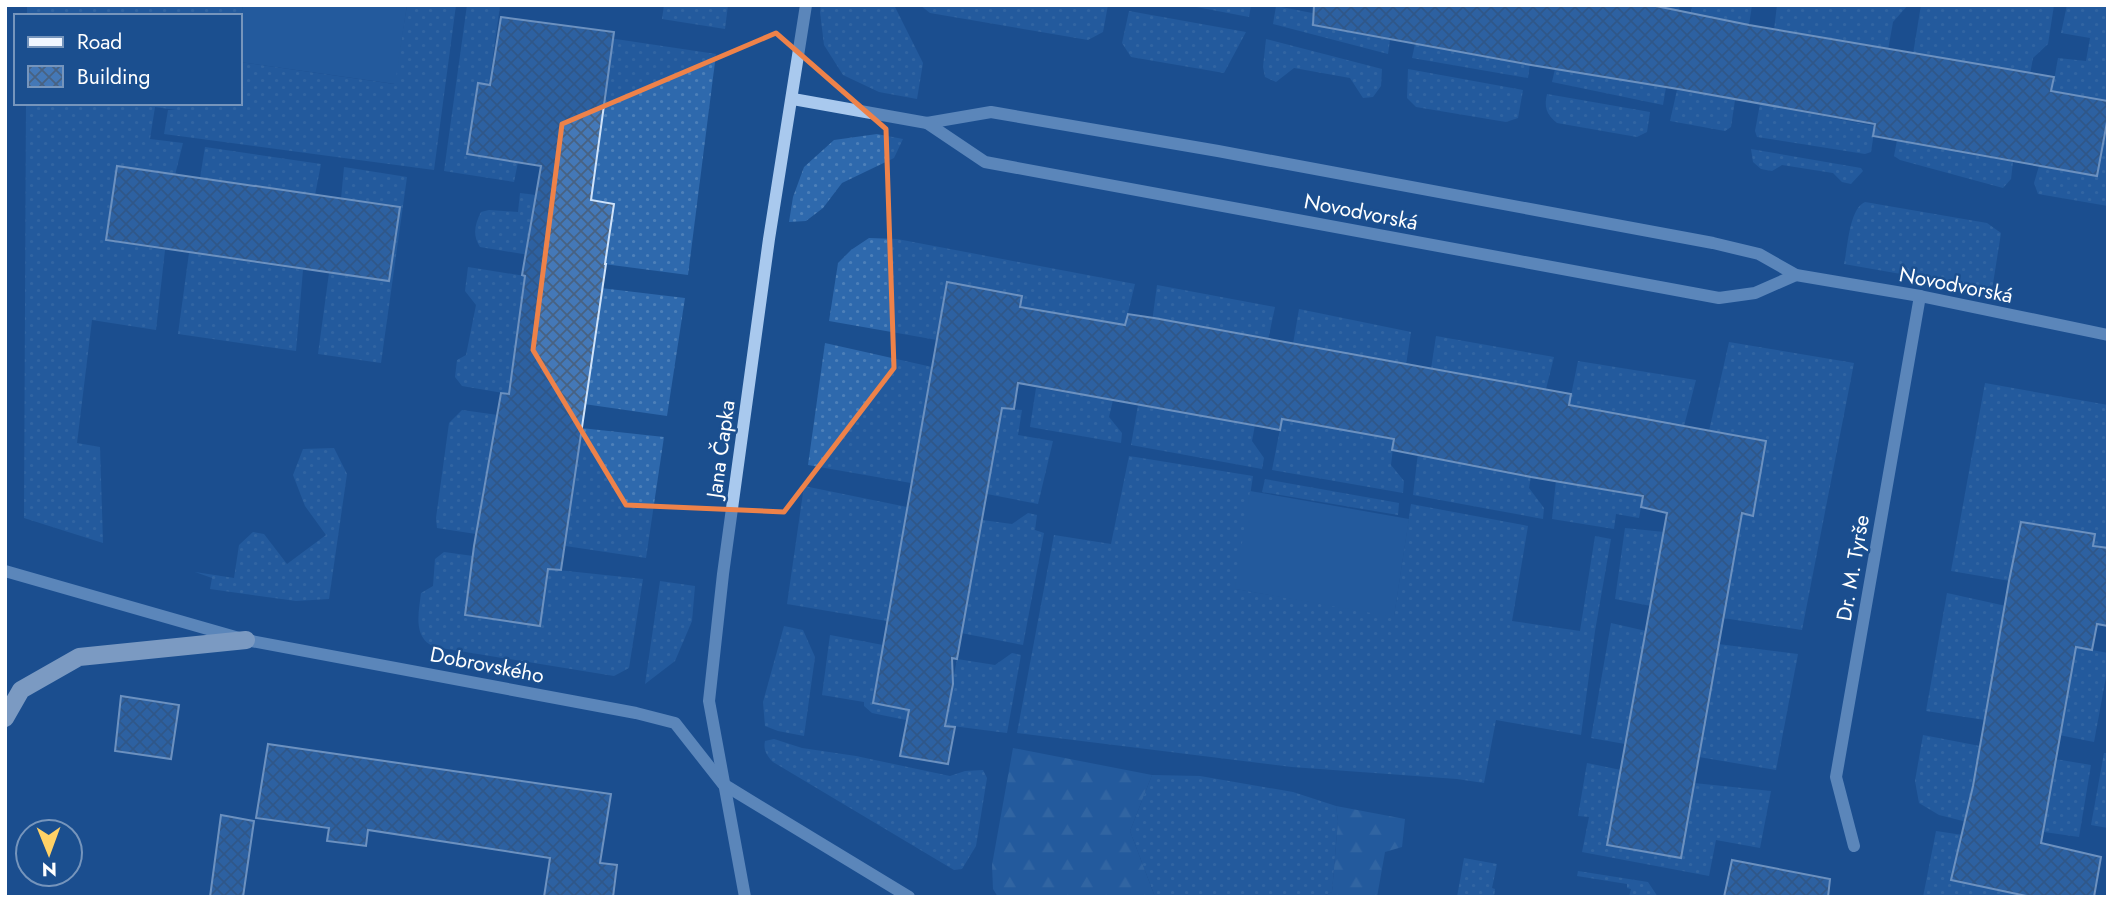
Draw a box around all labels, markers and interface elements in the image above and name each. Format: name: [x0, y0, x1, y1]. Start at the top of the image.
legend: [14, 14, 242, 105]
text: Road: [77, 27, 122, 57]
text: Building: [77, 62, 150, 92]
street label: Novodvorská: [1302, 186, 1420, 238]
street label: Novodvorská: [1897, 259, 2015, 311]
street label: Jana Čapka: [699, 398, 743, 503]
street label: Dr. M. Tyrše: [1829, 512, 1877, 623]
street label: Dobrovského: [427, 639, 547, 691]
north arrow: [14, 818, 84, 888]
text: N: [42, 856, 57, 883]

